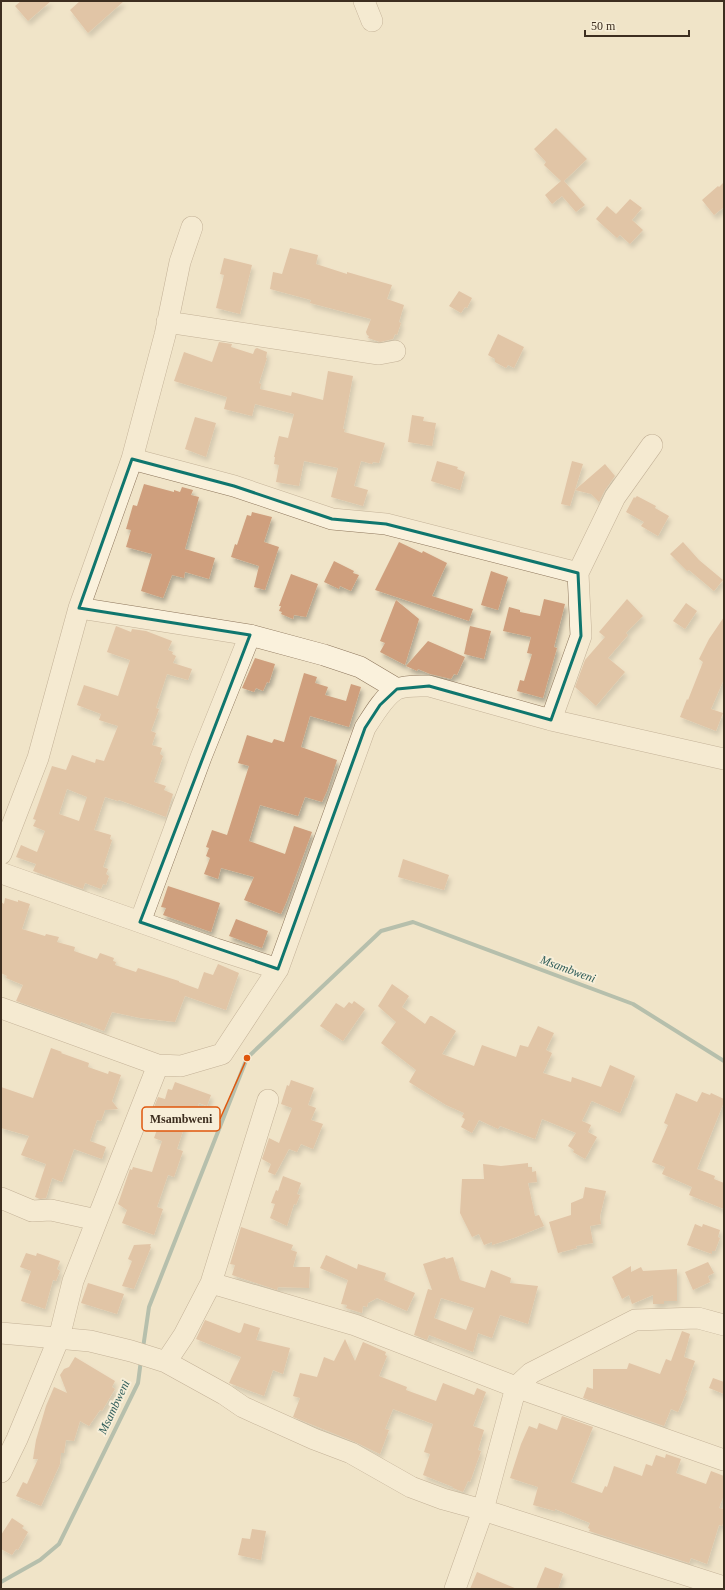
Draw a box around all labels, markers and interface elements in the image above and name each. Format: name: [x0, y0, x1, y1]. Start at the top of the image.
scale bar: [585, 12, 689, 38]
text: 50 m: [591, 19, 616, 33]
water label: Msambweni: [537, 952, 598, 985]
callout: Msambweni: [142, 1107, 220, 1131]
text: Msambweni: [150, 1112, 213, 1126]
water label: Msambweni: [95, 1378, 133, 1437]

